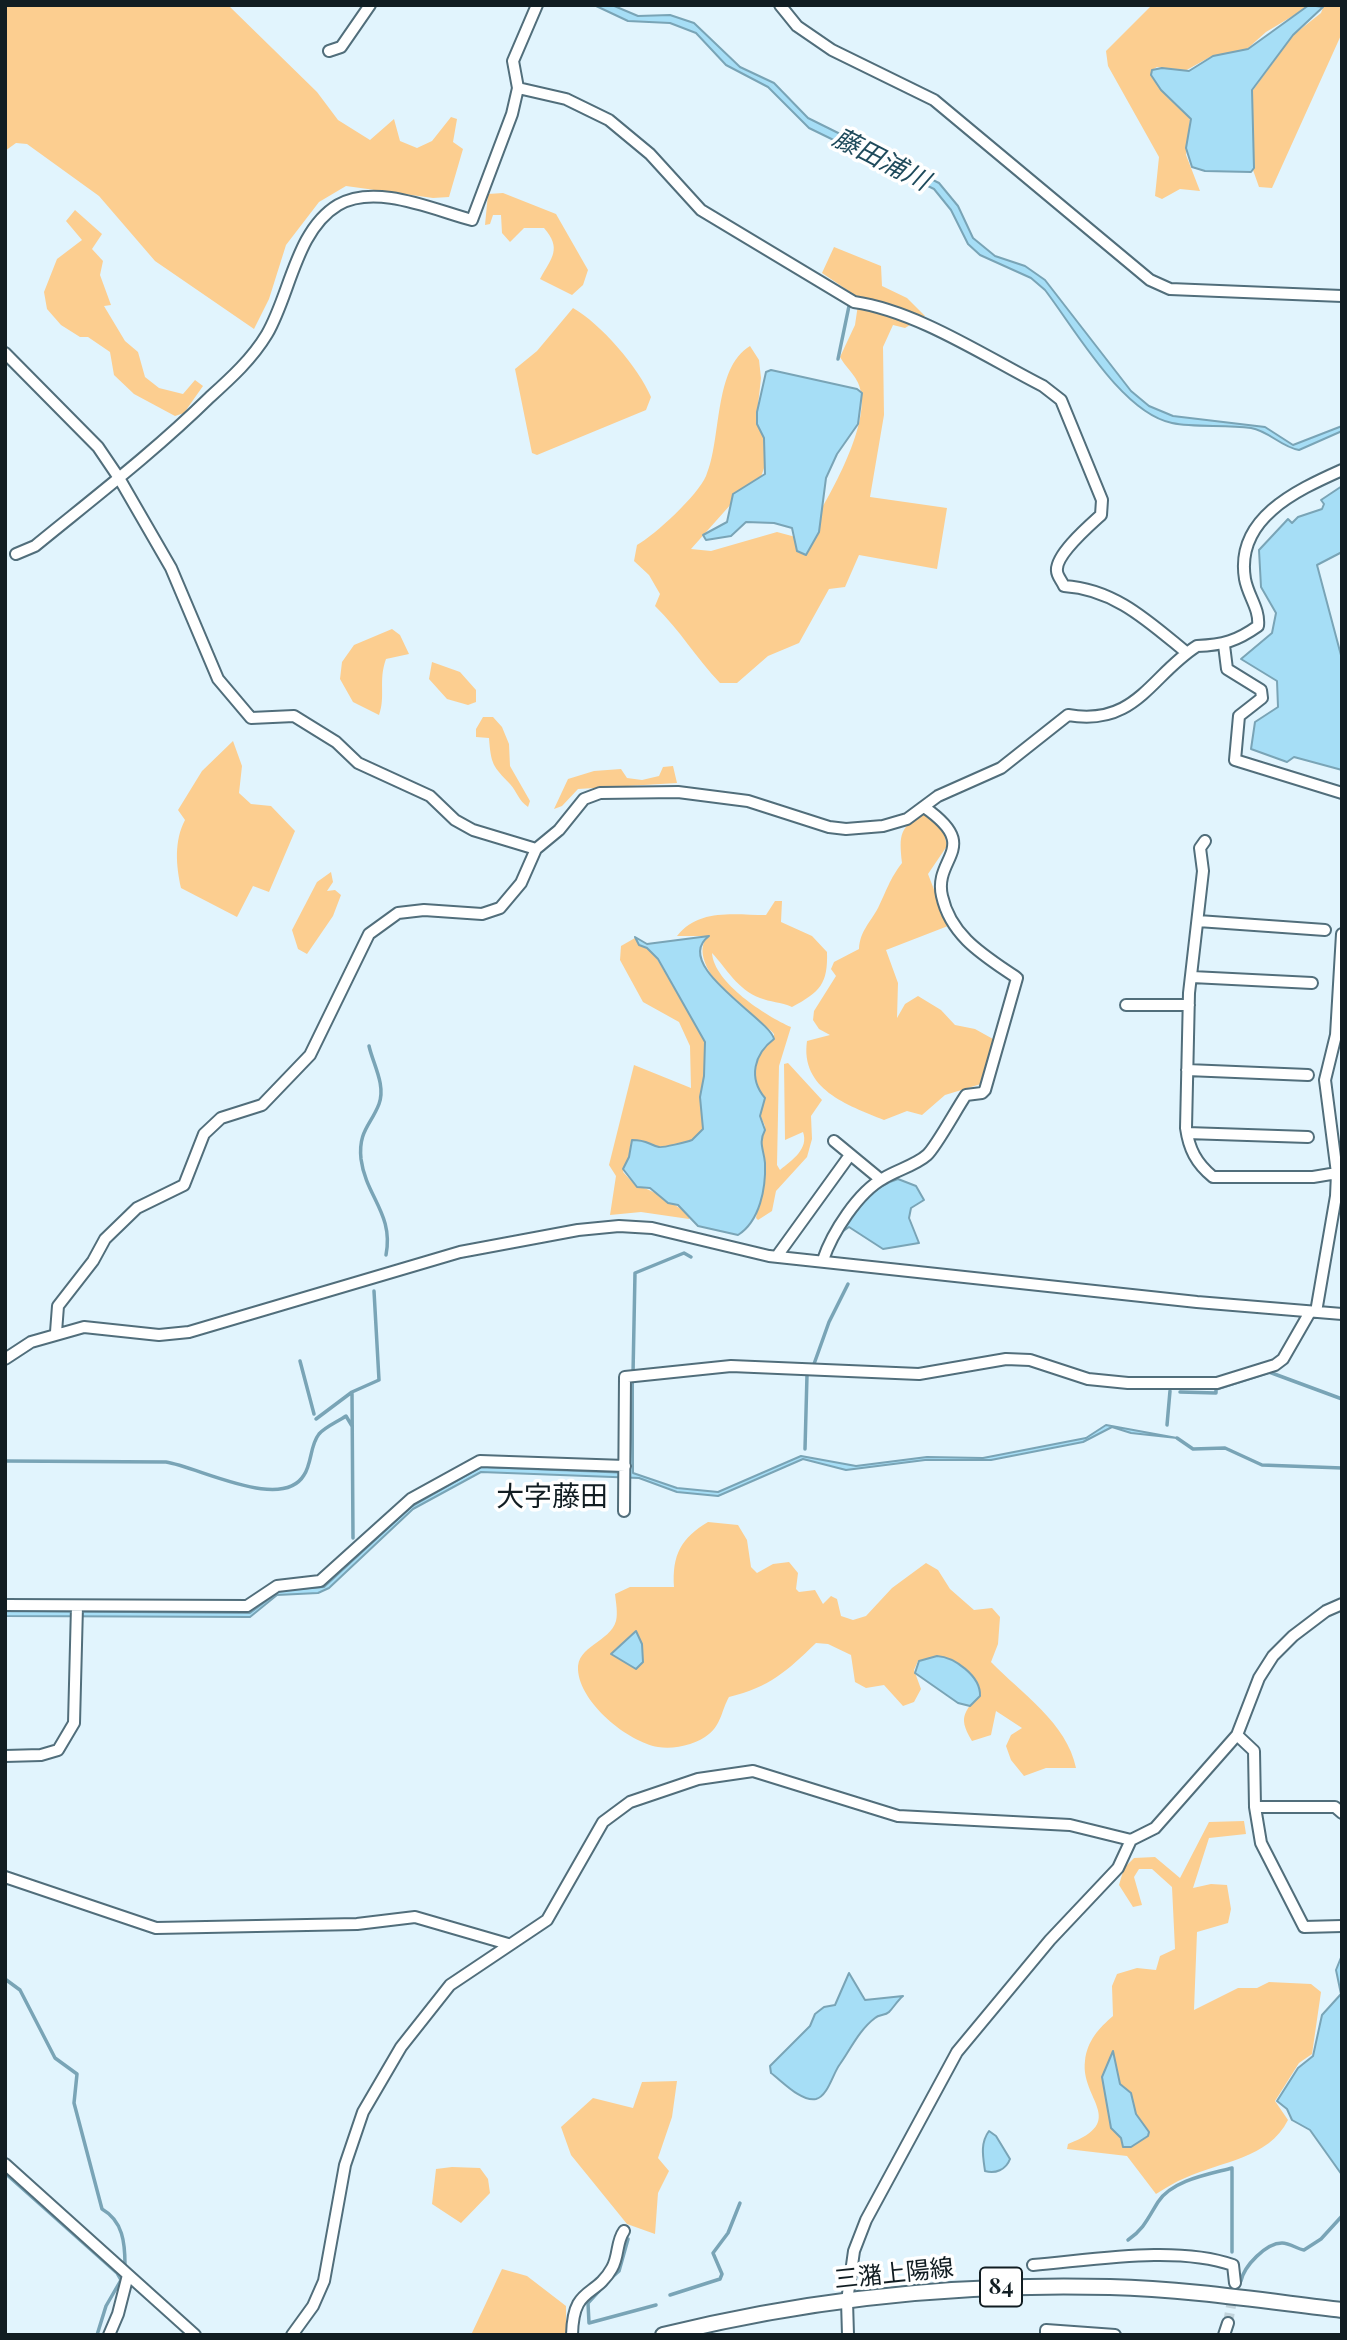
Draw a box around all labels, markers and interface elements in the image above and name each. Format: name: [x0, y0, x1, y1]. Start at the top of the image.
water label: 藤田浦川: [828, 122, 934, 198]
district label: 大字藤田: [496, 1480, 608, 1514]
street label: 三潴上陽線: [833, 2253, 955, 2295]
road number: 84: [980, 2268, 1022, 2306]

